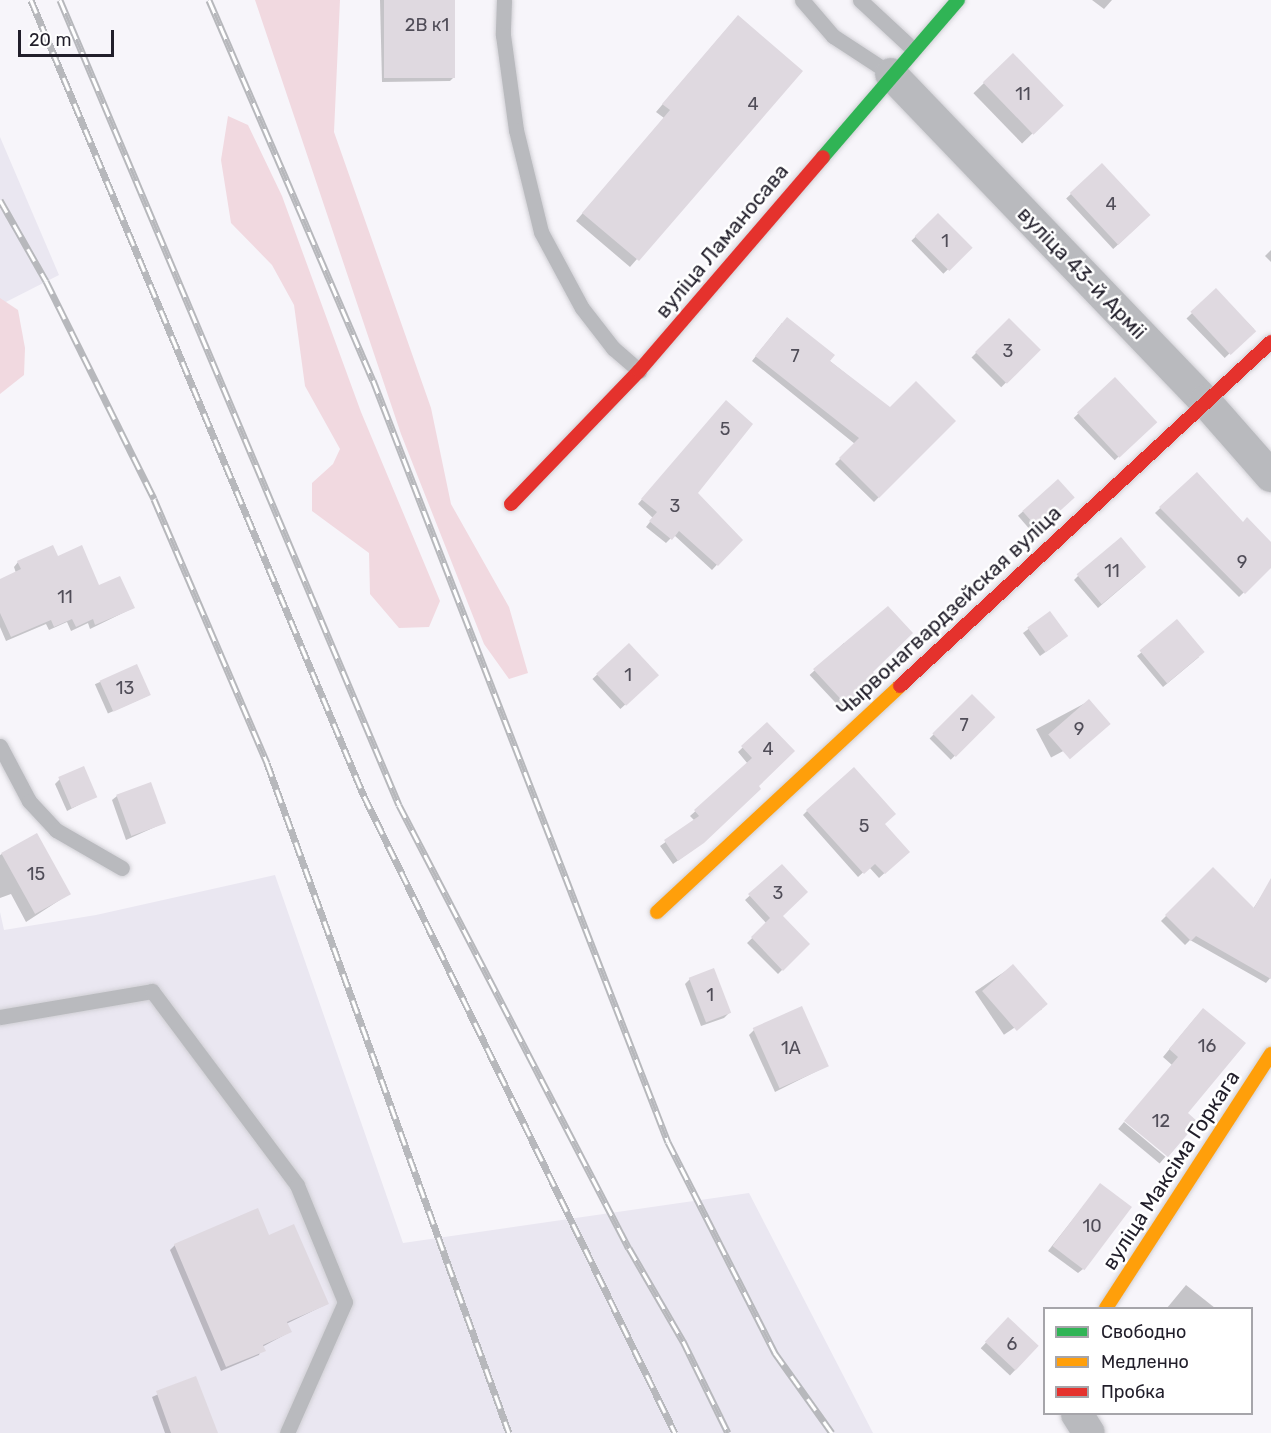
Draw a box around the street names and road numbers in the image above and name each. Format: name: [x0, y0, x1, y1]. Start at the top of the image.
street label: вуліца Ламаносава: [650, 159, 794, 323]
street label: вуліца 43-й Арміі: [1012, 202, 1152, 344]
street label: Чырвонагвардзейская вуліца: [832, 500, 1066, 722]
street label: вуліца Максіма Горкага: [1097, 1066, 1245, 1274]

